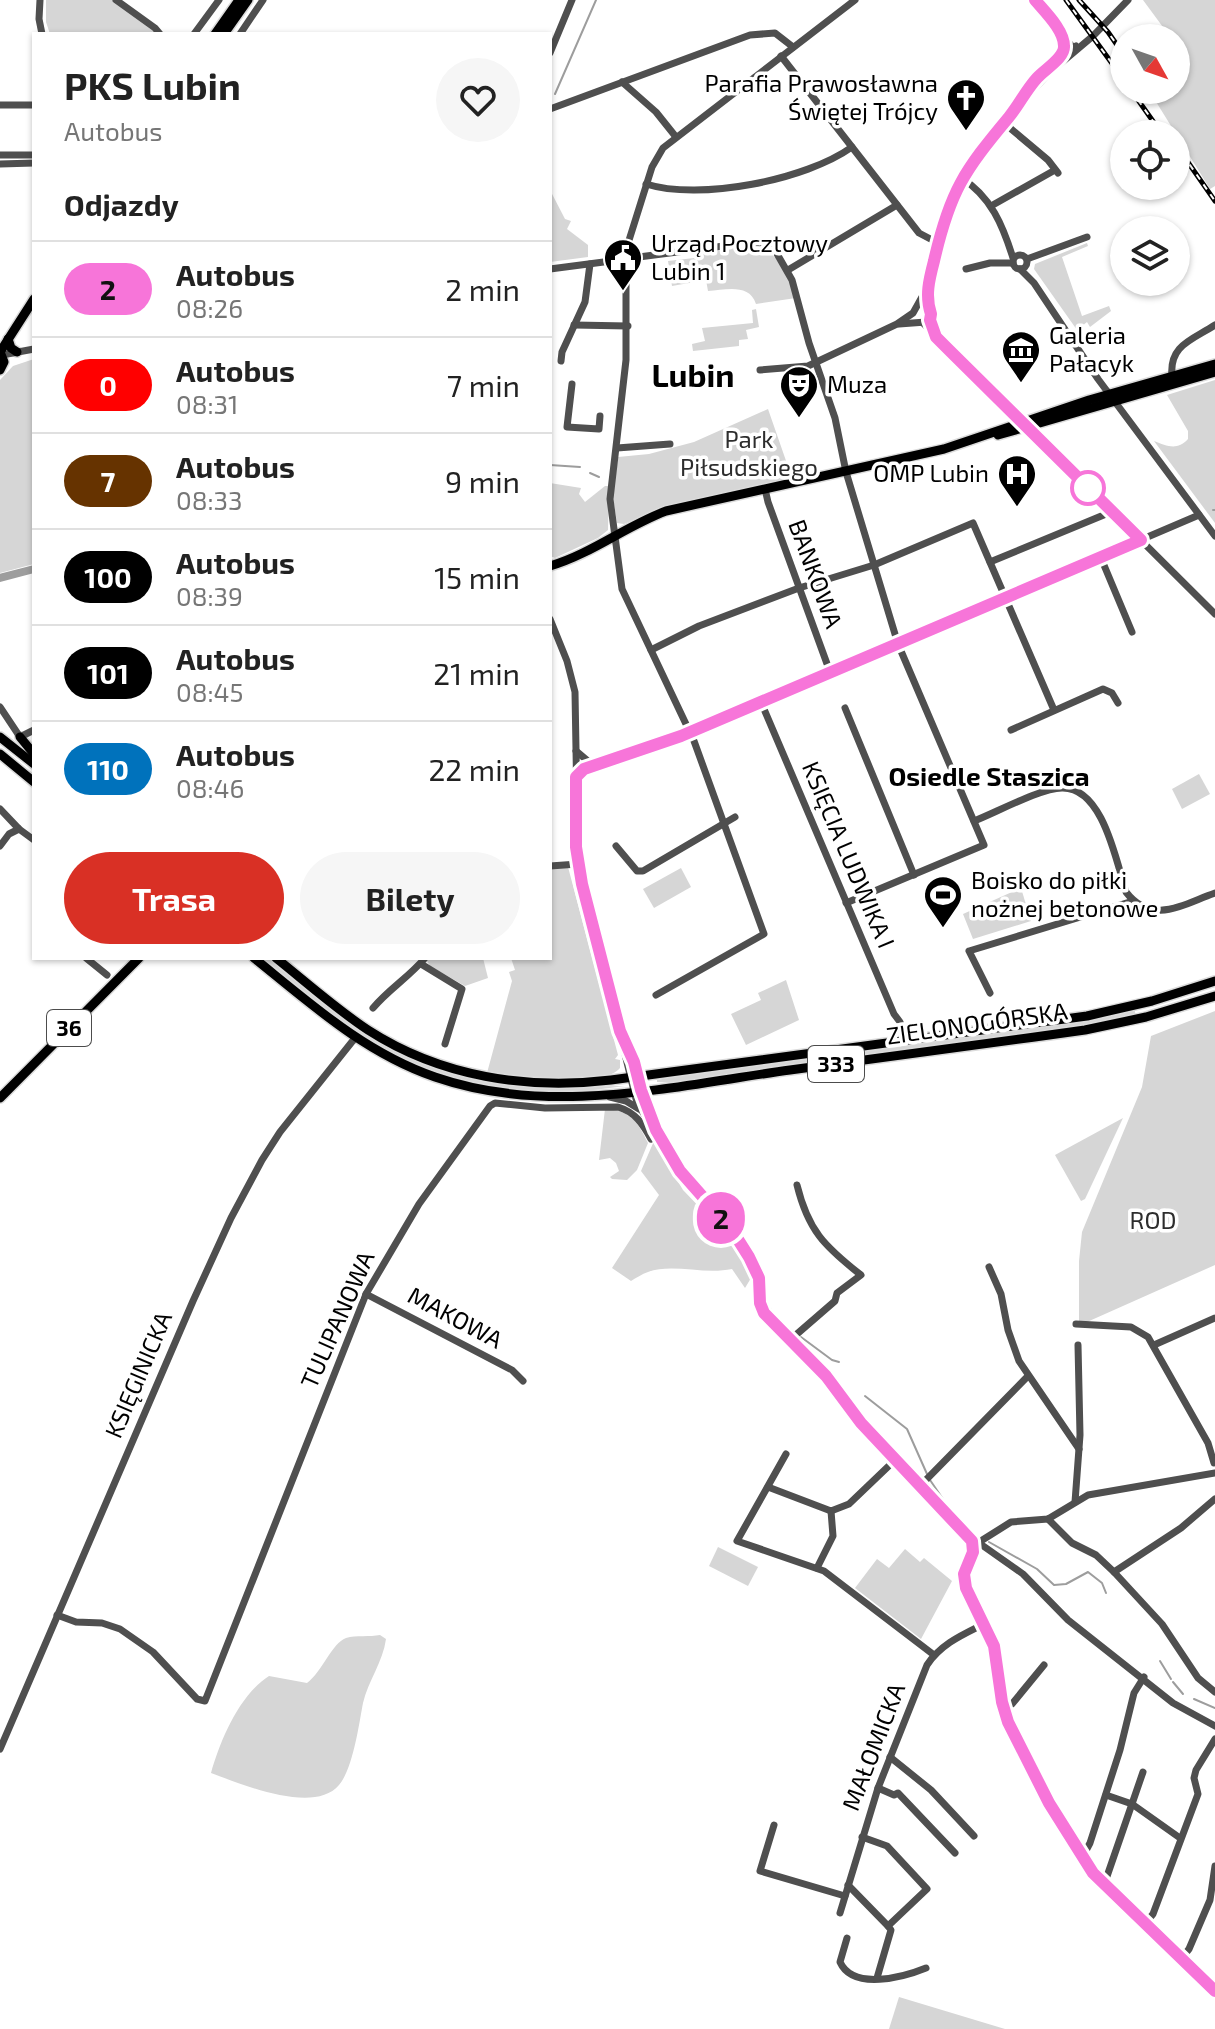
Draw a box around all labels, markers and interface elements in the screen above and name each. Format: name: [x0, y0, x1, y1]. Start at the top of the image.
north arrow: [1110, 24, 1190, 104]
map controls: [1110, 24, 1190, 296]
button: heart: [436, 58, 520, 142]
text: PKS Lubin: [64, 62, 241, 108]
place label: Parafia Prawosławna Świętej Trójcy: [704, 68, 938, 125]
church icon: Parafia Prawosławna Świętej Trójcy: [945, 77, 987, 132]
text: Autobus: [64, 115, 163, 146]
button: locate: [1110, 120, 1190, 200]
text: Odjazdy: [64, 186, 179, 222]
button: layers: [1110, 216, 1190, 296]
place label: Urząd Pocztowy Lubin 1: [651, 228, 828, 285]
public building icon: Urząd Pocztowy Lubin 1: [602, 237, 644, 292]
text: Autobus: [176, 256, 295, 292]
text: 2 min: [445, 271, 520, 307]
text: 2: [100, 272, 116, 306]
text: 08:26: [176, 292, 243, 323]
place label: Galeria Pałacyk: [1049, 320, 1134, 377]
museum icon: Galeria Pałacyk: [1000, 329, 1042, 384]
text: Autobus: [176, 352, 295, 388]
district label: Lubin: [651, 355, 735, 393]
theatre icon: Muza: [778, 364, 820, 419]
text: 7 min: [447, 367, 520, 403]
text: 0: [99, 368, 117, 402]
place label: Muza: [827, 369, 887, 398]
text: 08:31: [176, 388, 238, 419]
park label: Park Piłsudskiego: [680, 424, 818, 481]
text: Autobus: [176, 448, 295, 484]
hospital icon: OMP Lubin: [996, 453, 1038, 508]
place label: OMP Lubin: [873, 458, 989, 487]
text: 9 min: [445, 463, 520, 499]
text: 7: [101, 464, 115, 498]
unlabelled marker: [1071, 471, 1105, 505]
text: 08:33: [176, 484, 243, 515]
street label: BANKOWA: [783, 515, 849, 632]
text: Autobus: [176, 544, 295, 580]
text: 15 min: [434, 559, 520, 595]
text: 100: [84, 560, 132, 594]
text: 08:39: [176, 580, 243, 611]
text: Autobus: [176, 640, 295, 676]
text: 21 min: [433, 655, 520, 691]
text: 101: [87, 656, 129, 690]
text: 08:45: [176, 676, 244, 707]
text: Autobus: [176, 736, 295, 772]
text: 22 min: [428, 751, 520, 787]
text: 110: [87, 752, 129, 786]
street label: KSIĘCIA LUDWIKA I: [797, 757, 902, 952]
district label: Osiedle Staszica: [888, 760, 1090, 791]
text: 08:46: [176, 772, 244, 803]
button: Trasa: [64, 852, 284, 944]
button: Bilety: [300, 852, 520, 944]
place label: Boisko do piłki nożnej betonowe: [971, 865, 1158, 922]
sports icon: Boisko do piłki nożnej betonowe: [922, 874, 964, 929]
street label: ZIELONOGÓRSKA: [884, 995, 1069, 1050]
road number: 36: [47, 1010, 91, 1046]
road number: 333: [808, 1046, 864, 1082]
line badge: 2: [695, 1192, 747, 1244]
text: 2: [713, 1201, 729, 1235]
park label: ROD: [1130, 1205, 1176, 1234]
street label: TULIPANOWA: [294, 1246, 380, 1392]
street label: MAKOWA: [404, 1280, 508, 1354]
street label: KSIĘGINICKA: [98, 1307, 177, 1442]
street label: MAŁOMICKA: [835, 1679, 910, 1814]

